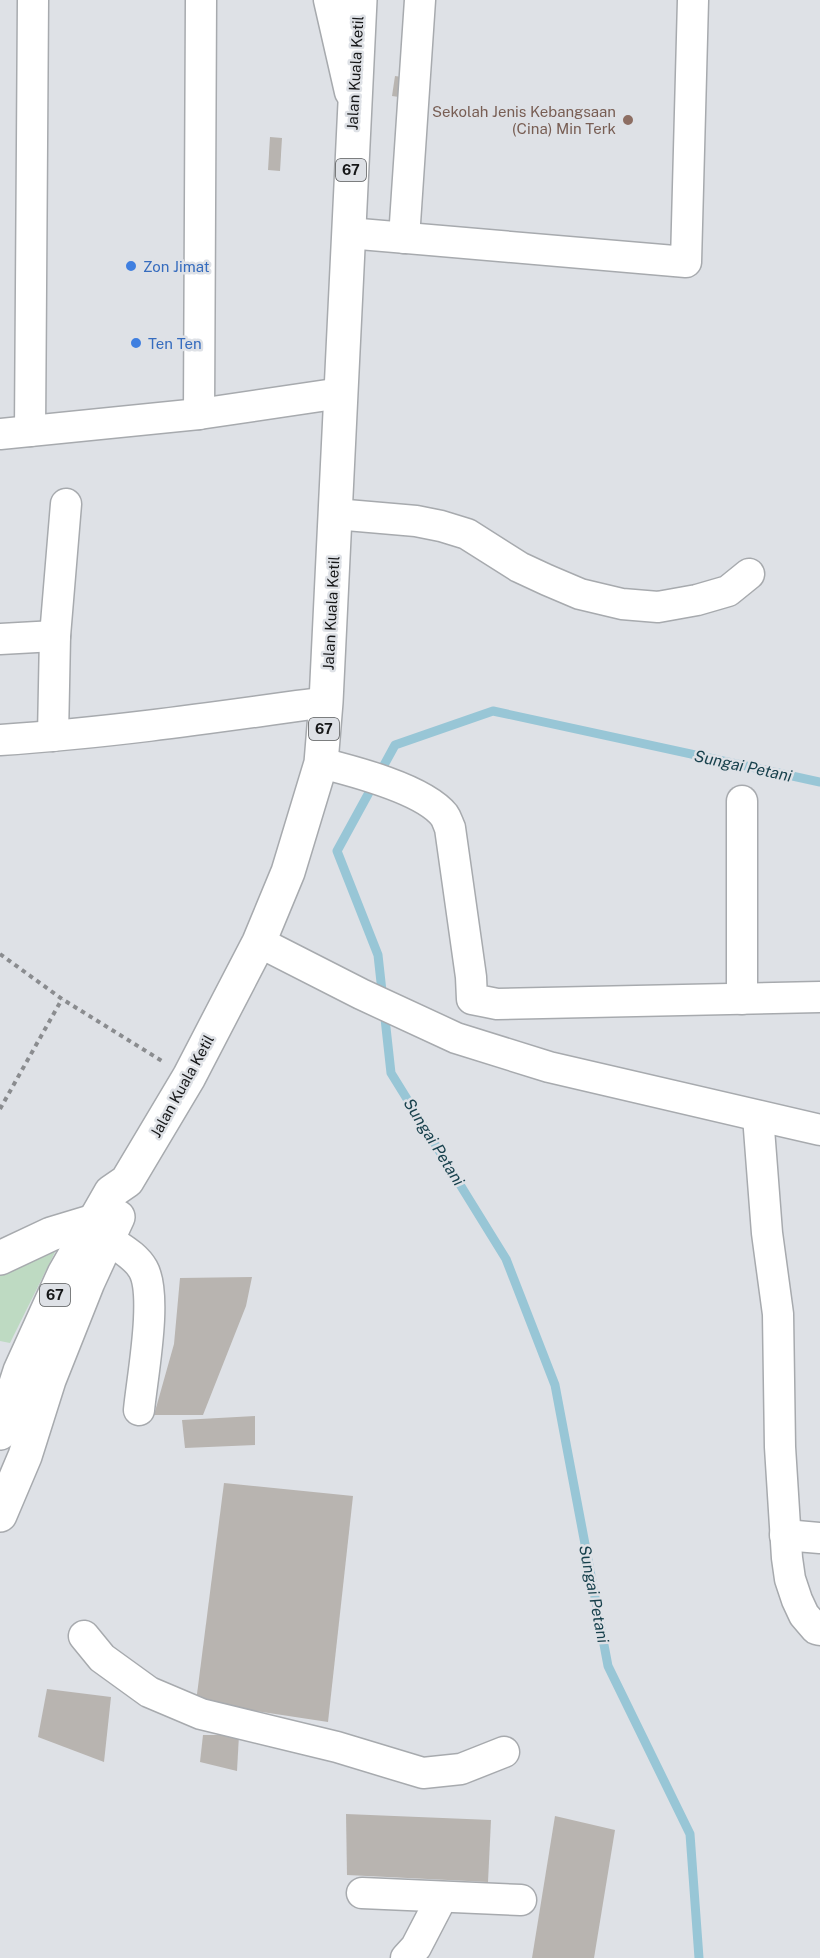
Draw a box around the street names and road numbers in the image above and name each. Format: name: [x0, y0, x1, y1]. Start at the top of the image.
street label: Jalan Kuala Ketil: [344, 15, 366, 131]
road number: 67: [336, 159, 366, 181]
street label: Jalan Kuala Ketil: [320, 555, 342, 671]
road number: 67: [309, 718, 339, 740]
street label: Jalan Kuala Ketil: [147, 1032, 217, 1140]
road number: 67: [40, 1284, 70, 1306]

